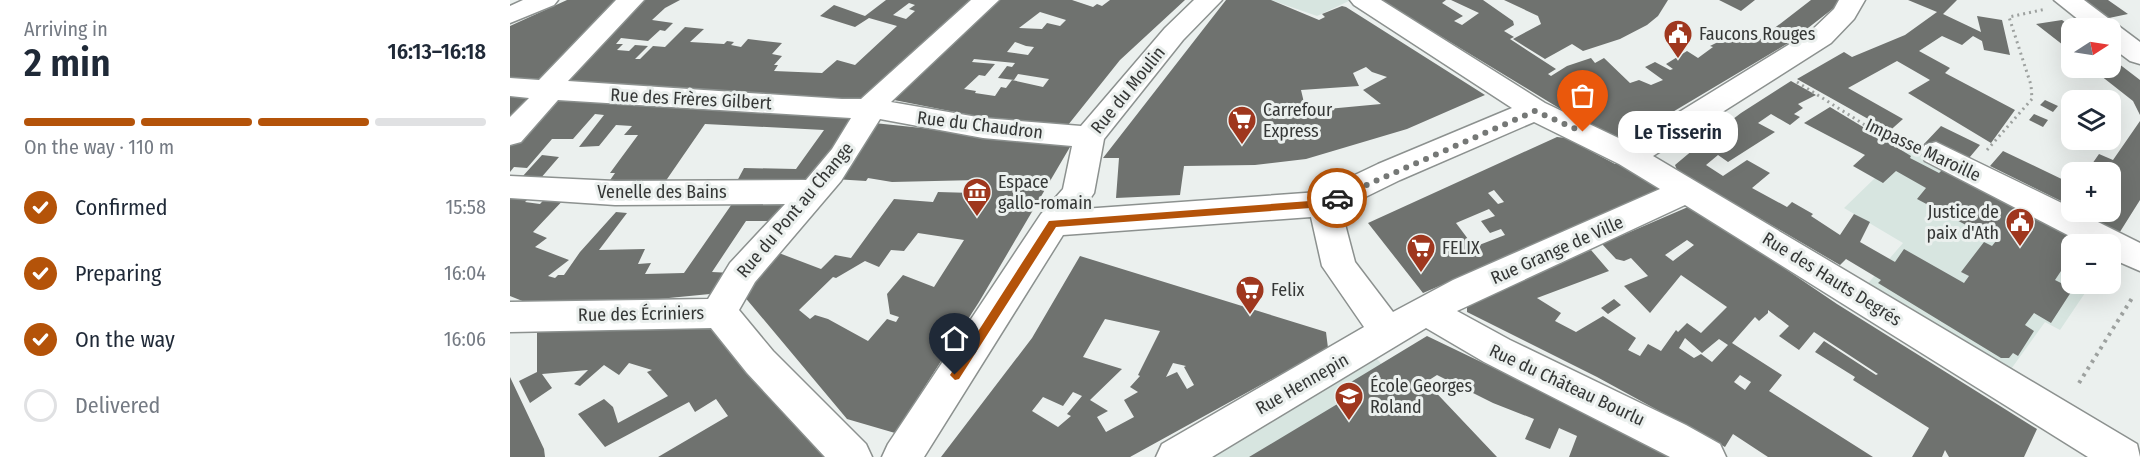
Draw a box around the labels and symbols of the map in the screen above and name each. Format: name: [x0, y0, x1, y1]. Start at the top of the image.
public building icon: Faucons Rouges: [1662, 18, 1694, 60]
north arrow: [2061, 18, 2121, 78]
place label: Faucons Rouges: [1699, 23, 1816, 45]
street label: Rue du Moulin: [1086, 42, 1170, 138]
pin: [1557, 70, 1608, 132]
street label: Rue des Frères Gilbert: [610, 84, 772, 114]
place label: Carrefour Express: [1263, 99, 1333, 142]
supermarket icon: Carrefour Express: [1226, 104, 1258, 146]
street label: Rue du Chaudron: [916, 106, 1044, 144]
callout: Le Tisserin: [1619, 111, 1739, 153]
street label: Impasse Maroille: [1862, 114, 1984, 186]
street label: Rue du Pont au Change: [732, 138, 858, 282]
courier: [1307, 168, 1367, 228]
place label: Espace gallo-romain: [998, 171, 1092, 214]
museum icon: Espace gallo-romain: [961, 176, 993, 218]
street label: Venelle des Bains: [597, 181, 727, 203]
place label: Justice de paix d'Ath: [1927, 201, 1999, 244]
public building icon: Justice de paix d'Ath: [2004, 206, 2036, 248]
street label: Rue Grange de Ville: [1487, 211, 1627, 289]
street label: Rue des Hauts Degrés: [1758, 227, 1906, 331]
supermarket icon: FELIX: [1405, 232, 1437, 274]
place label: FELIX: [1442, 237, 1480, 259]
supermarket icon: Felix: [1234, 274, 1266, 316]
place label: Felix: [1271, 279, 1304, 301]
street label: Rue des Écriniers: [578, 301, 705, 326]
pin: [929, 313, 980, 375]
street label: Rue du Château Bourlu: [1486, 339, 1648, 431]
street label: Rue Hennepin: [1252, 349, 1352, 419]
place label: École Georges Roland: [1370, 374, 1472, 418]
school or university icon: École Georges Roland: [1333, 380, 1365, 422]

